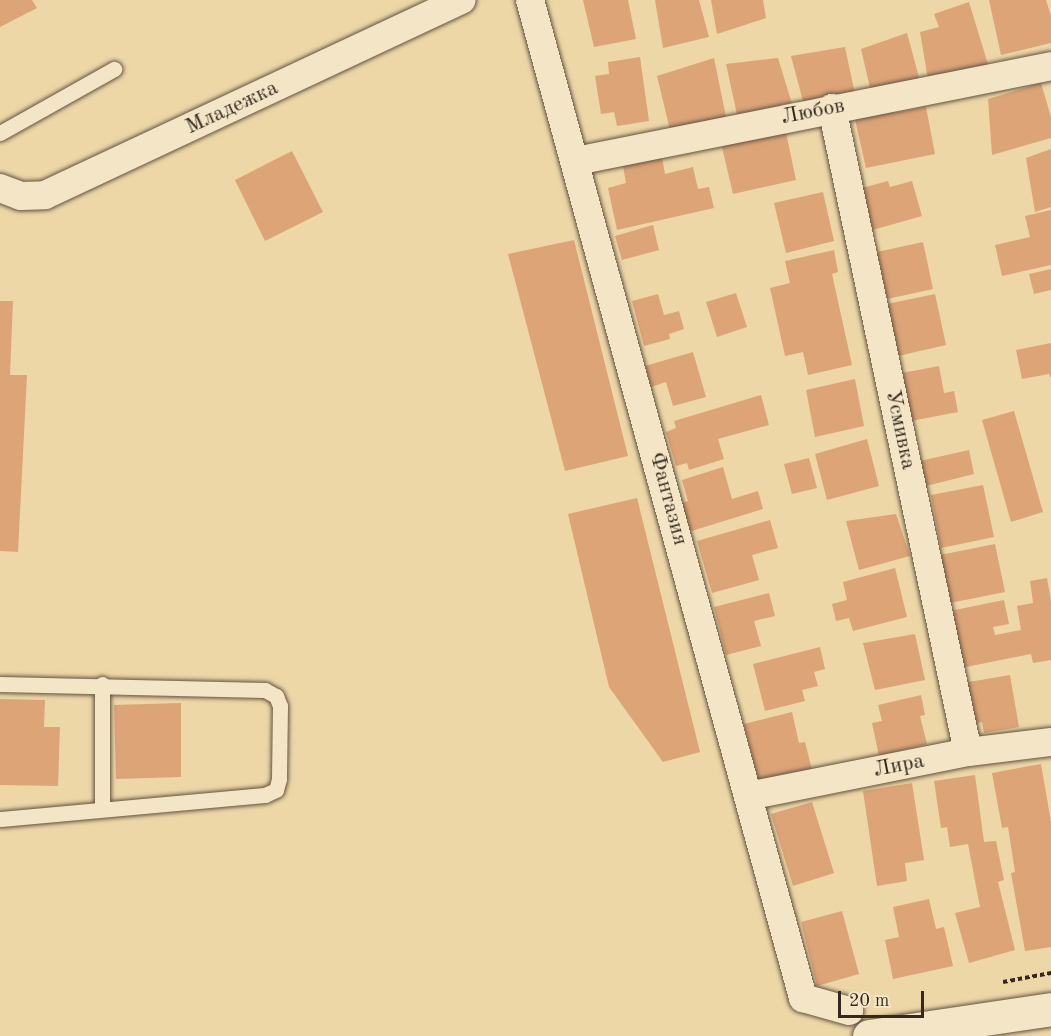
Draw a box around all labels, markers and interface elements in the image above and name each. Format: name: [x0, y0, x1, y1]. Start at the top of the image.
street label: Младежка: [182, 75, 282, 141]
street label: Любов: [779, 93, 847, 131]
street label: Усмивка: [879, 388, 921, 472]
street label: Фантазия: [643, 449, 693, 549]
street label: Лира: [871, 748, 927, 784]
scale bar: [841, 979, 926, 1017]
text: 20 m: [849, 992, 889, 1010]

